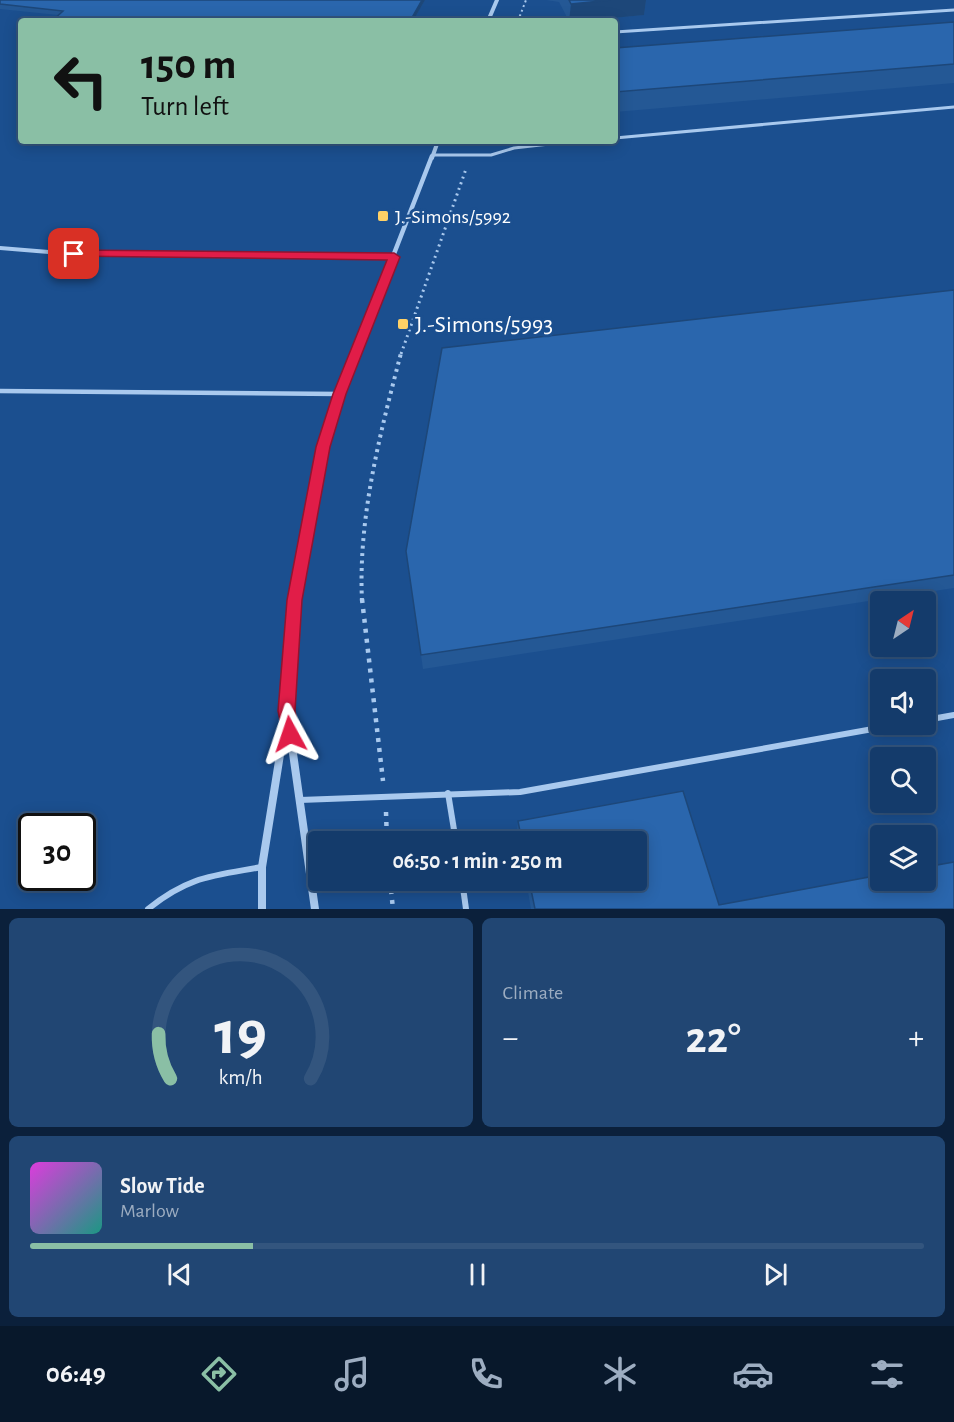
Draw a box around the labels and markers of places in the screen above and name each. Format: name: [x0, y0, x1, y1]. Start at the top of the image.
place label: J.-Simons/5992: [395, 207, 511, 227]
marker: J.-Simons/5992: [376, 209, 390, 223]
pin: [48, 228, 99, 279]
place label: J.-Simons/5993: [415, 313, 553, 337]
marker: J.-Simons/5993: [396, 317, 410, 331]

